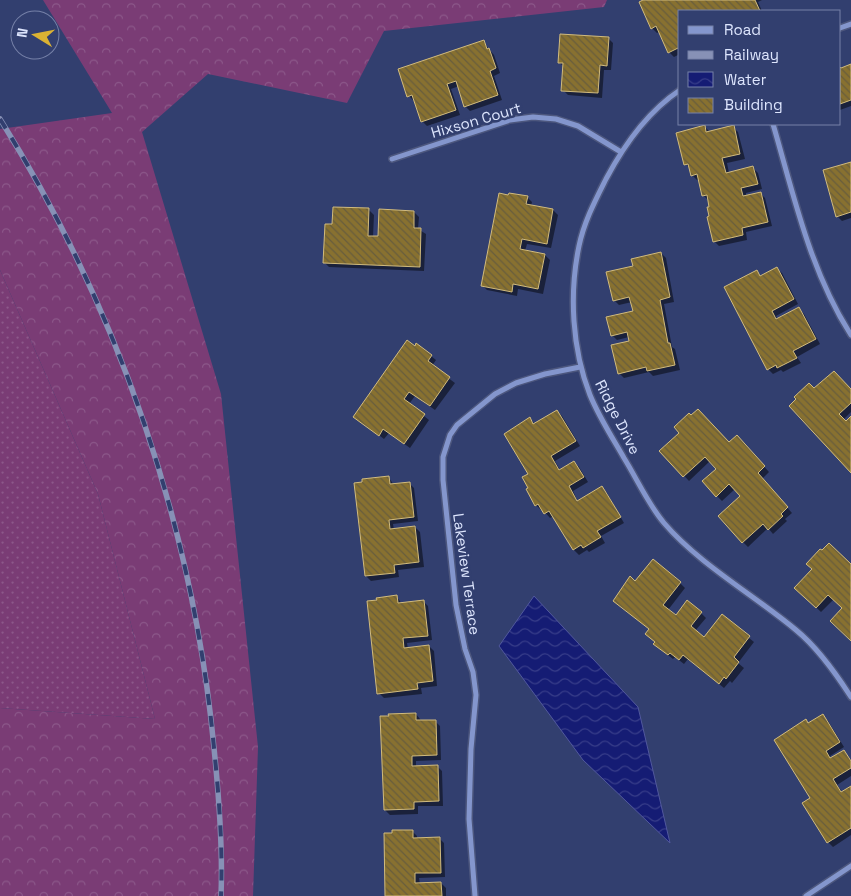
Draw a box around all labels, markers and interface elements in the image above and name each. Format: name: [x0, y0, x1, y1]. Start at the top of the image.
north arrow: [10, 10, 60, 60]
legend: [678, 10, 841, 125]
text: Road: [724, 20, 761, 39]
text: N: [13, 27, 32, 39]
text: Railway: [724, 45, 779, 64]
text: Water: [724, 70, 767, 89]
text: Building: [724, 95, 783, 114]
street label: Hixson Court: [429, 98, 523, 142]
street label: Ridge Drive: [591, 377, 645, 458]
street label: Lakeview Terrace: [449, 512, 485, 636]

